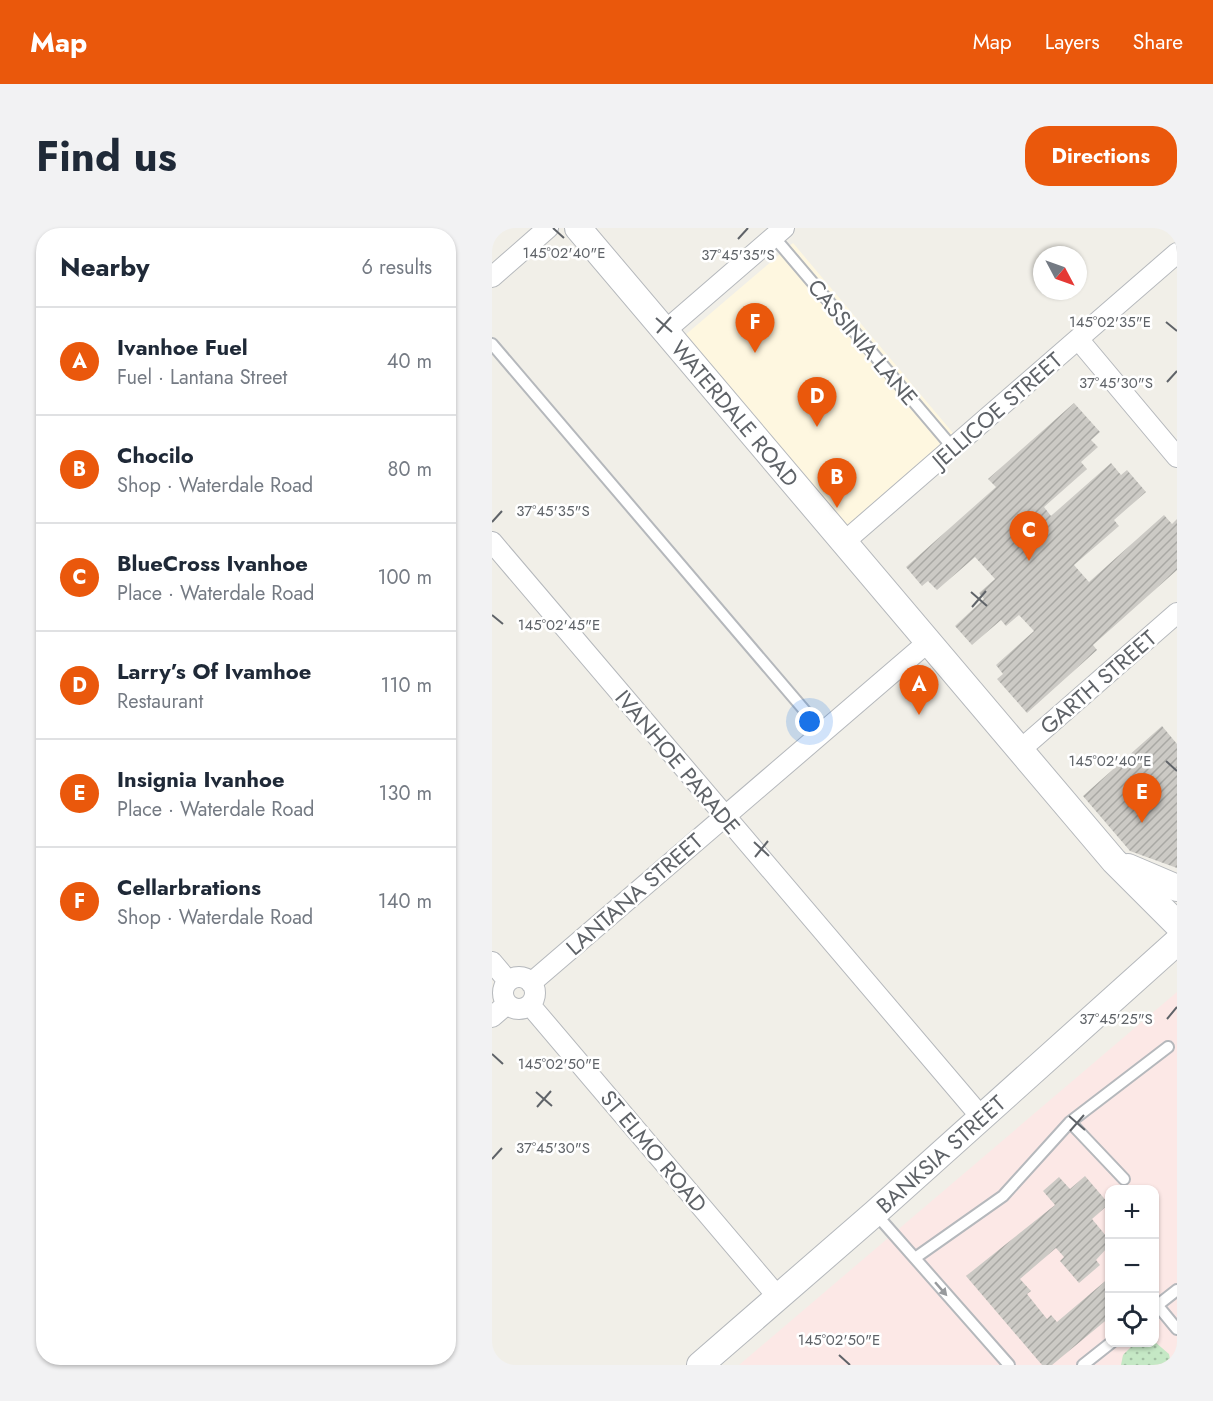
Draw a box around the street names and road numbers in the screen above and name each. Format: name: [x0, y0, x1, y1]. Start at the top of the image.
street label: CASSINIA LANE: [800, 272, 926, 412]
street label: WATERDALE ROAD: [664, 333, 806, 494]
street label: JELLICOE STREET: [923, 344, 1069, 477]
street label: GARTH STREET: [1033, 622, 1164, 742]
street label: IVANHOE PARADE: [608, 683, 748, 841]
street label: LANTANA STREET: [559, 825, 710, 962]
street label: ST ELMO ROAD: [593, 1083, 715, 1219]
street label: BANKSIA STREET: [869, 1087, 1013, 1221]

